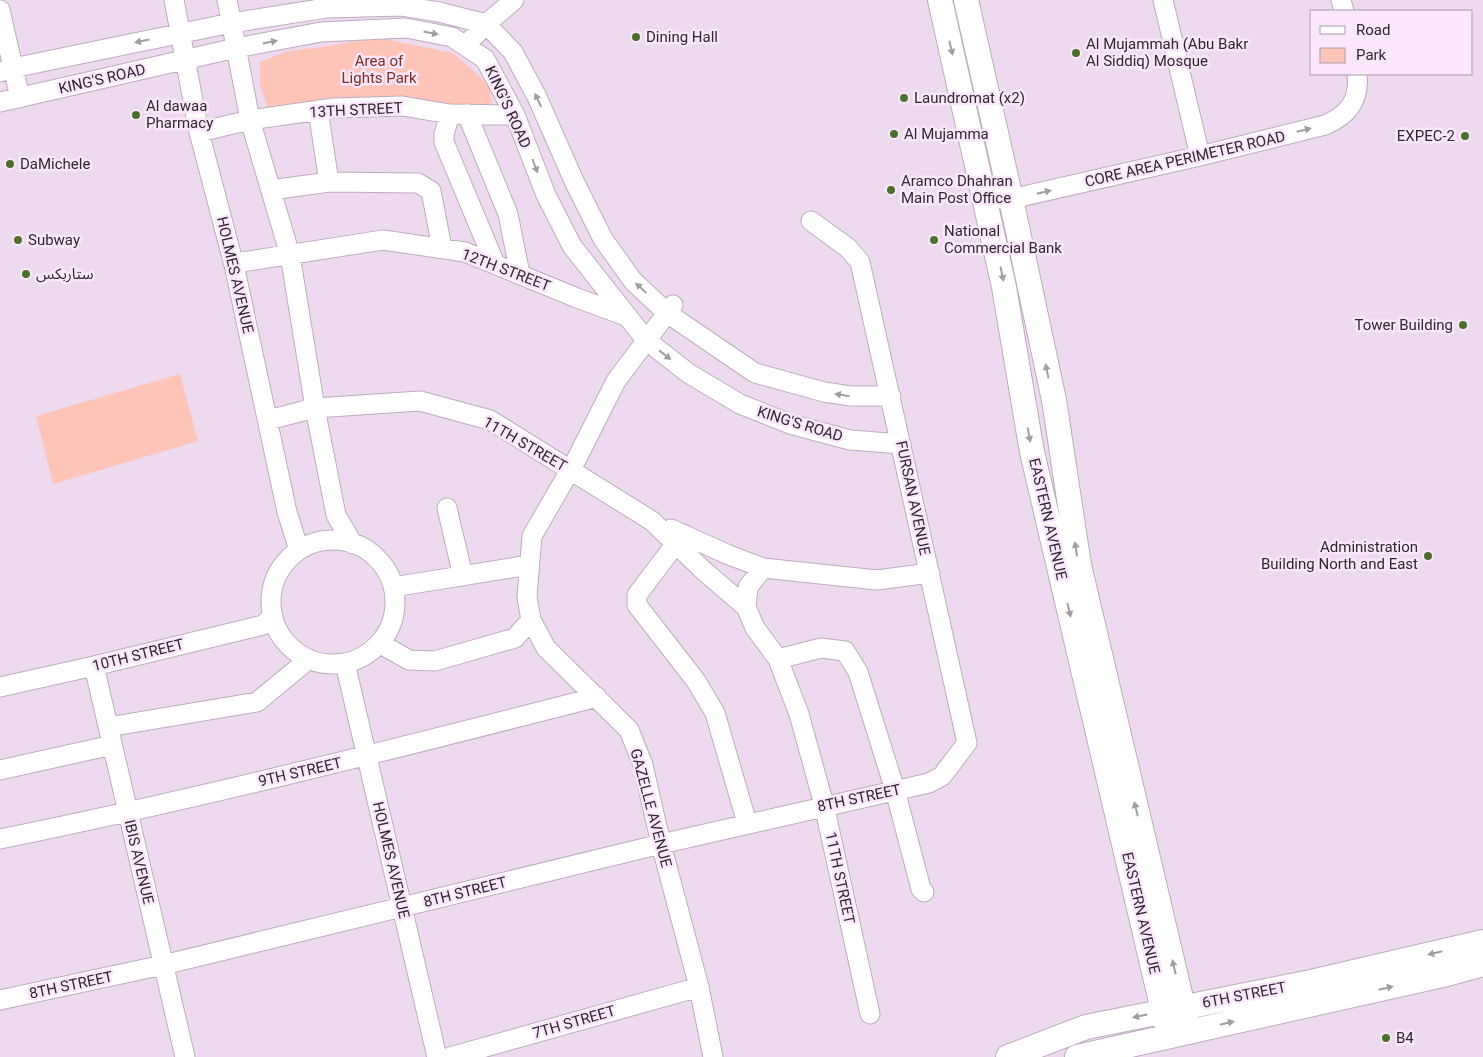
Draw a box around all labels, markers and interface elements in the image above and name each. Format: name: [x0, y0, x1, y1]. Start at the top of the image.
legend: [1310, 10, 1473, 75]
text: Road: [1356, 21, 1390, 39]
place label: Dining Hall: [646, 28, 718, 46]
one-way arrow: [423, 29, 439, 37]
marker: Dining Hall: [630, 31, 642, 43]
place label: Al Mujammah (Abu Bakr Al Siddiq) Mosque: [1086, 35, 1248, 70]
one-way arrow: [134, 37, 150, 45]
one-way arrow: [262, 37, 278, 45]
one-way arrow: [947, 40, 955, 55]
text: Park: [1356, 46, 1387, 64]
marker: Al Mujammah (Abu Bakr Al Siddiq) Mosque: [1070, 47, 1082, 59]
park label: Area of Lights Park: [341, 52, 417, 87]
street label: KING'S ROAD: [57, 60, 147, 98]
street label: KING'S ROAD: [481, 63, 535, 151]
place label: Laundromat (x2): [914, 89, 1025, 107]
marker: Laundromat (x2): [898, 92, 910, 104]
one-way arrow: [534, 93, 542, 107]
place label: Al dawaa Pharmacy: [146, 97, 213, 132]
street label: 13TH STREET: [309, 99, 403, 121]
marker: Al dawaa Pharmacy: [130, 109, 142, 121]
place label: Al Mujamma: [904, 125, 989, 143]
one-way arrow: [1296, 126, 1311, 134]
street label: CORE AREA PERIMETER ROAD: [1083, 127, 1287, 191]
place label: EXPEC-2: [1397, 127, 1455, 145]
marker: Al Mujamma: [888, 128, 900, 140]
marker: EXPEC-2: [1459, 130, 1471, 142]
place label: DaMichele: [20, 155, 90, 173]
marker: DaMichele: [4, 158, 16, 170]
one-way arrow: [531, 159, 539, 174]
place label: Aramco Dhahran Main Post Office: [901, 172, 1013, 207]
marker: Aramco Dhahran Main Post Office: [885, 184, 897, 196]
one-way arrow: [1036, 188, 1051, 196]
street label: HOLMES AVENUE: [213, 215, 257, 336]
place label: National Commercial Bank: [944, 222, 1062, 257]
place label: Subway: [28, 231, 80, 249]
marker: Subway: [12, 234, 24, 246]
marker: National Commercial Bank: [928, 234, 940, 246]
street label: 12TH STREET: [459, 245, 553, 295]
place label: ستاربكس: [36, 265, 94, 283]
one-way arrow: [998, 267, 1006, 282]
marker: ستاربكس: [20, 268, 32, 280]
one-way arrow: [635, 282, 647, 294]
place label: Tower Building: [1354, 316, 1453, 334]
marker: Tower Building: [1457, 319, 1469, 331]
one-way arrow: [658, 350, 671, 361]
one-way arrow: [1043, 363, 1051, 379]
one-way arrow: [834, 391, 850, 399]
street label: KING'S ROAD: [755, 402, 845, 446]
street label: 11TH STREET: [480, 413, 570, 475]
one-way arrow: [1026, 427, 1034, 443]
street label: FURSAN AVENUE: [892, 439, 934, 557]
street label: EASTERN AVENUE: [1025, 456, 1071, 582]
place label: Administration Building North and East: [1261, 538, 1418, 573]
one-way arrow: [1072, 540, 1080, 556]
marker: Administration Building North and East: [1422, 550, 1434, 562]
one-way arrow: [1065, 603, 1073, 618]
street label: 10TH STREET: [90, 635, 186, 675]
street label: GAZELLE AVENUE: [627, 747, 676, 870]
street label: 9TH STREET: [257, 754, 344, 790]
street label: 8TH STREET: [816, 780, 903, 816]
street label: HOLMES AVENUE: [369, 800, 413, 921]
one-way arrow: [1132, 802, 1140, 817]
street label: IBIS AVENUE: [121, 818, 158, 907]
street label: 11TH STREET: [821, 830, 859, 926]
street label: EASTERN AVENUE: [1118, 850, 1164, 976]
street label: 8TH STREET: [422, 873, 508, 911]
one-way arrow: [1428, 949, 1443, 957]
one-way arrow: [1170, 960, 1178, 975]
street label: 8TH STREET: [28, 967, 115, 1003]
street label: 6TH STREET: [1201, 978, 1288, 1012]
one-way arrow: [1378, 984, 1393, 992]
street label: 7TH STREET: [531, 1002, 617, 1042]
one-way arrow: [1131, 1013, 1147, 1021]
one-way arrow: [1220, 1019, 1235, 1027]
place label: B4: [1396, 1029, 1414, 1047]
marker: B4: [1380, 1032, 1392, 1044]

